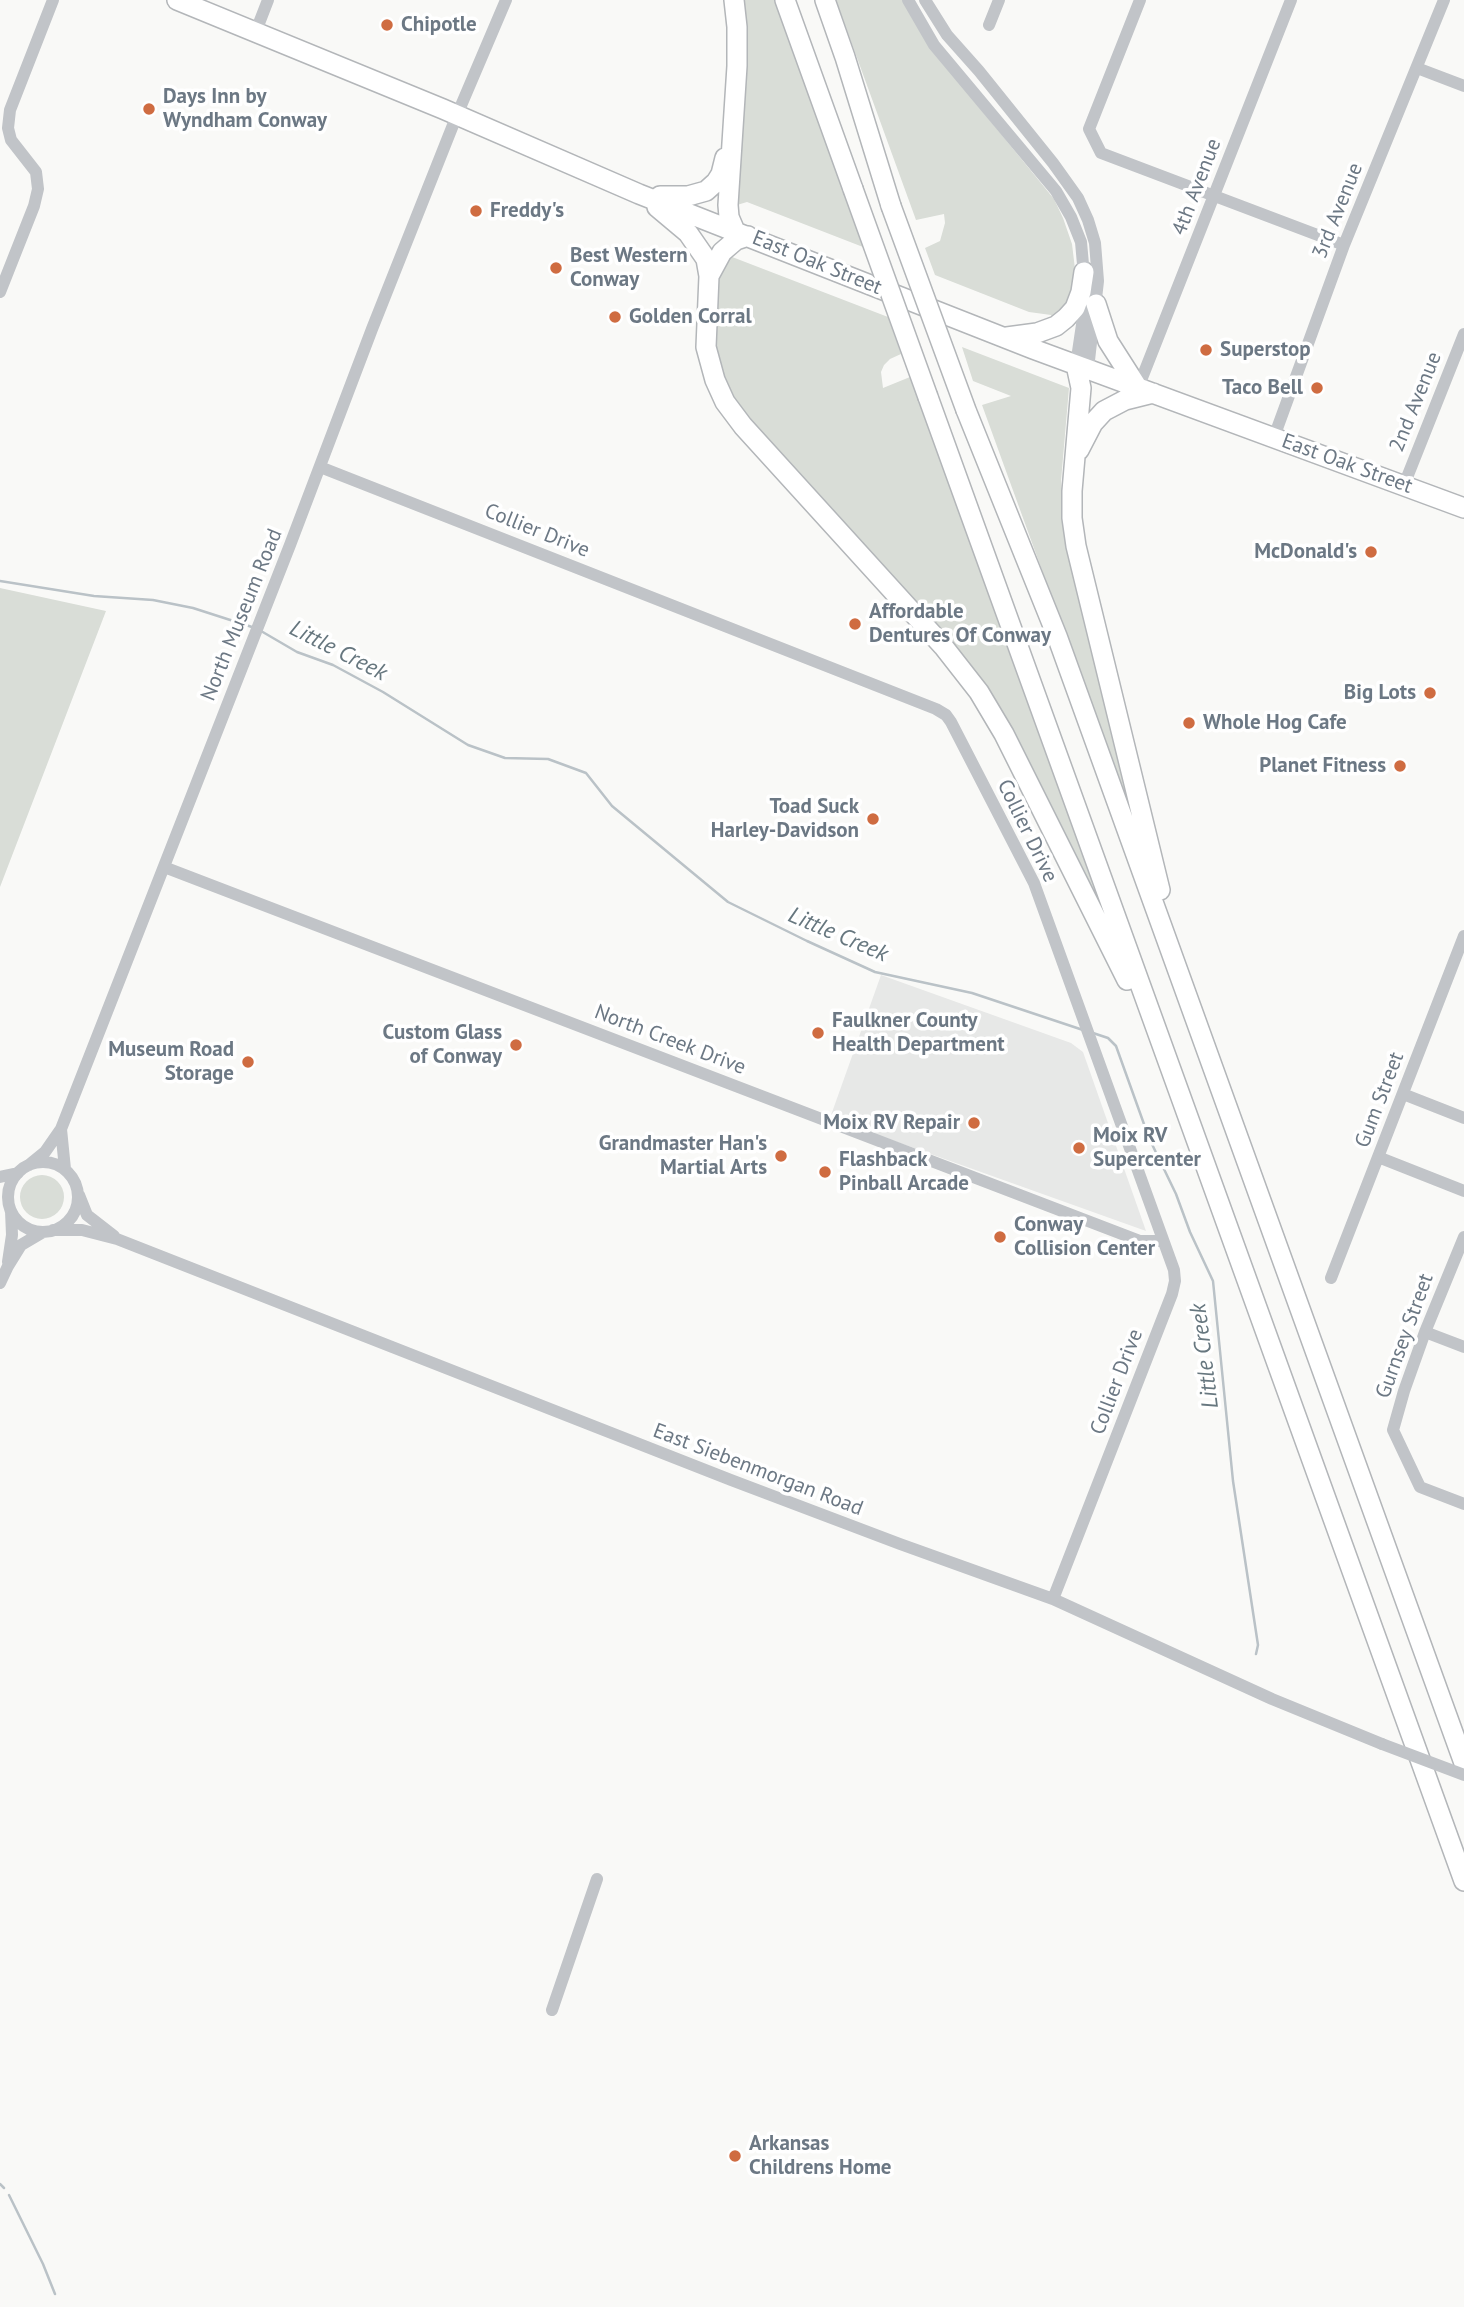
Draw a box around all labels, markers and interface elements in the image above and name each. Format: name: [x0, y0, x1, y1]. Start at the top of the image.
place label: Chipotle: [401, 12, 477, 38]
marker: Chipotle: [379, 17, 395, 33]
place label: Days Inn by Wyndham Conway: [163, 84, 327, 134]
marker: Days Inn by Wyndham Conway: [141, 101, 157, 117]
street label: 4th Avenue: [1167, 135, 1227, 239]
street label: 3rd Avenue: [1307, 159, 1369, 263]
place label: Freddy's: [490, 198, 564, 224]
marker: Freddy's: [468, 203, 484, 219]
street label: East Oak Street: [749, 226, 885, 300]
place label: Best Western Conway: [570, 243, 688, 293]
marker: Best Western Conway: [548, 260, 564, 276]
place label: Golden Corral: [629, 304, 752, 330]
marker: Golden Corral: [607, 309, 623, 325]
place label: Superstop: [1220, 337, 1311, 363]
marker: Superstop: [1198, 342, 1214, 358]
street label: 2nd Avenue: [1385, 348, 1447, 456]
place label: Taco Bell: [1222, 375, 1303, 401]
marker: Taco Bell: [1309, 380, 1325, 396]
street label: East Oak Street: [1278, 429, 1416, 499]
street label: Collier Drive: [481, 499, 593, 563]
street label: North Museum Road: [196, 525, 288, 705]
place label: McDonald's: [1254, 539, 1357, 565]
marker: McDonald's: [1363, 544, 1379, 560]
place label: Affordable Dentures Of Conway: [869, 599, 1051, 649]
water label: Little Creek: [285, 615, 391, 687]
marker: Affordable Dentures Of Conway: [847, 616, 863, 632]
place label: Big Lots: [1344, 680, 1416, 706]
marker: Big Lots: [1422, 685, 1438, 701]
place label: Whole Hog Cafe: [1203, 710, 1347, 736]
marker: Whole Hog Cafe: [1181, 715, 1197, 731]
place label: Planet Fitness: [1259, 753, 1386, 779]
marker: Planet Fitness: [1392, 758, 1408, 774]
street label: Collier Drive: [991, 776, 1063, 886]
place label: Toad Suck Harley-Davidson: [711, 794, 859, 844]
marker: Toad Suck Harley-Davidson: [865, 811, 881, 827]
water label: Little Creek: [784, 902, 892, 968]
street label: North Creek Drive: [591, 1000, 749, 1080]
place label: Faulkner County Health Department: [832, 1008, 1005, 1058]
place label: Custom Glass of Conway: [383, 1020, 502, 1070]
marker: Faulkner County Health Department: [810, 1025, 826, 1041]
place label: Museum Road Storage: [108, 1037, 234, 1087]
marker: Custom Glass of Conway: [508, 1037, 524, 1053]
street label: Gum Street: [1350, 1049, 1410, 1151]
marker: Museum Road Storage: [240, 1054, 256, 1070]
place label: Moix RV Repair: [823, 1110, 960, 1136]
marker: Moix RV Repair: [966, 1115, 982, 1131]
place label: Moix RV Supercenter: [1093, 1123, 1201, 1173]
place label: Grandmaster Han's Martial Arts: [599, 1131, 767, 1181]
marker: Moix RV Supercenter: [1071, 1140, 1087, 1156]
place label: Flashback Pinball Arcade: [839, 1147, 969, 1197]
marker: Grandmaster Han's Martial Arts: [773, 1148, 789, 1164]
marker: Flashback Pinball Arcade: [817, 1164, 833, 1180]
place label: Conway Collision Center: [1014, 1212, 1155, 1262]
marker: Conway Collision Center: [992, 1229, 1008, 1245]
street label: Gurnsey Street: [1371, 1270, 1439, 1402]
water label: Little Creek: [1185, 1302, 1225, 1410]
street label: Collier Drive: [1085, 1326, 1149, 1438]
street label: East Siebenmorgan Road: [649, 1418, 867, 1522]
place label: Arkansas Childrens Home: [749, 2131, 892, 2181]
marker: Arkansas Childrens Home: [727, 2148, 743, 2164]

